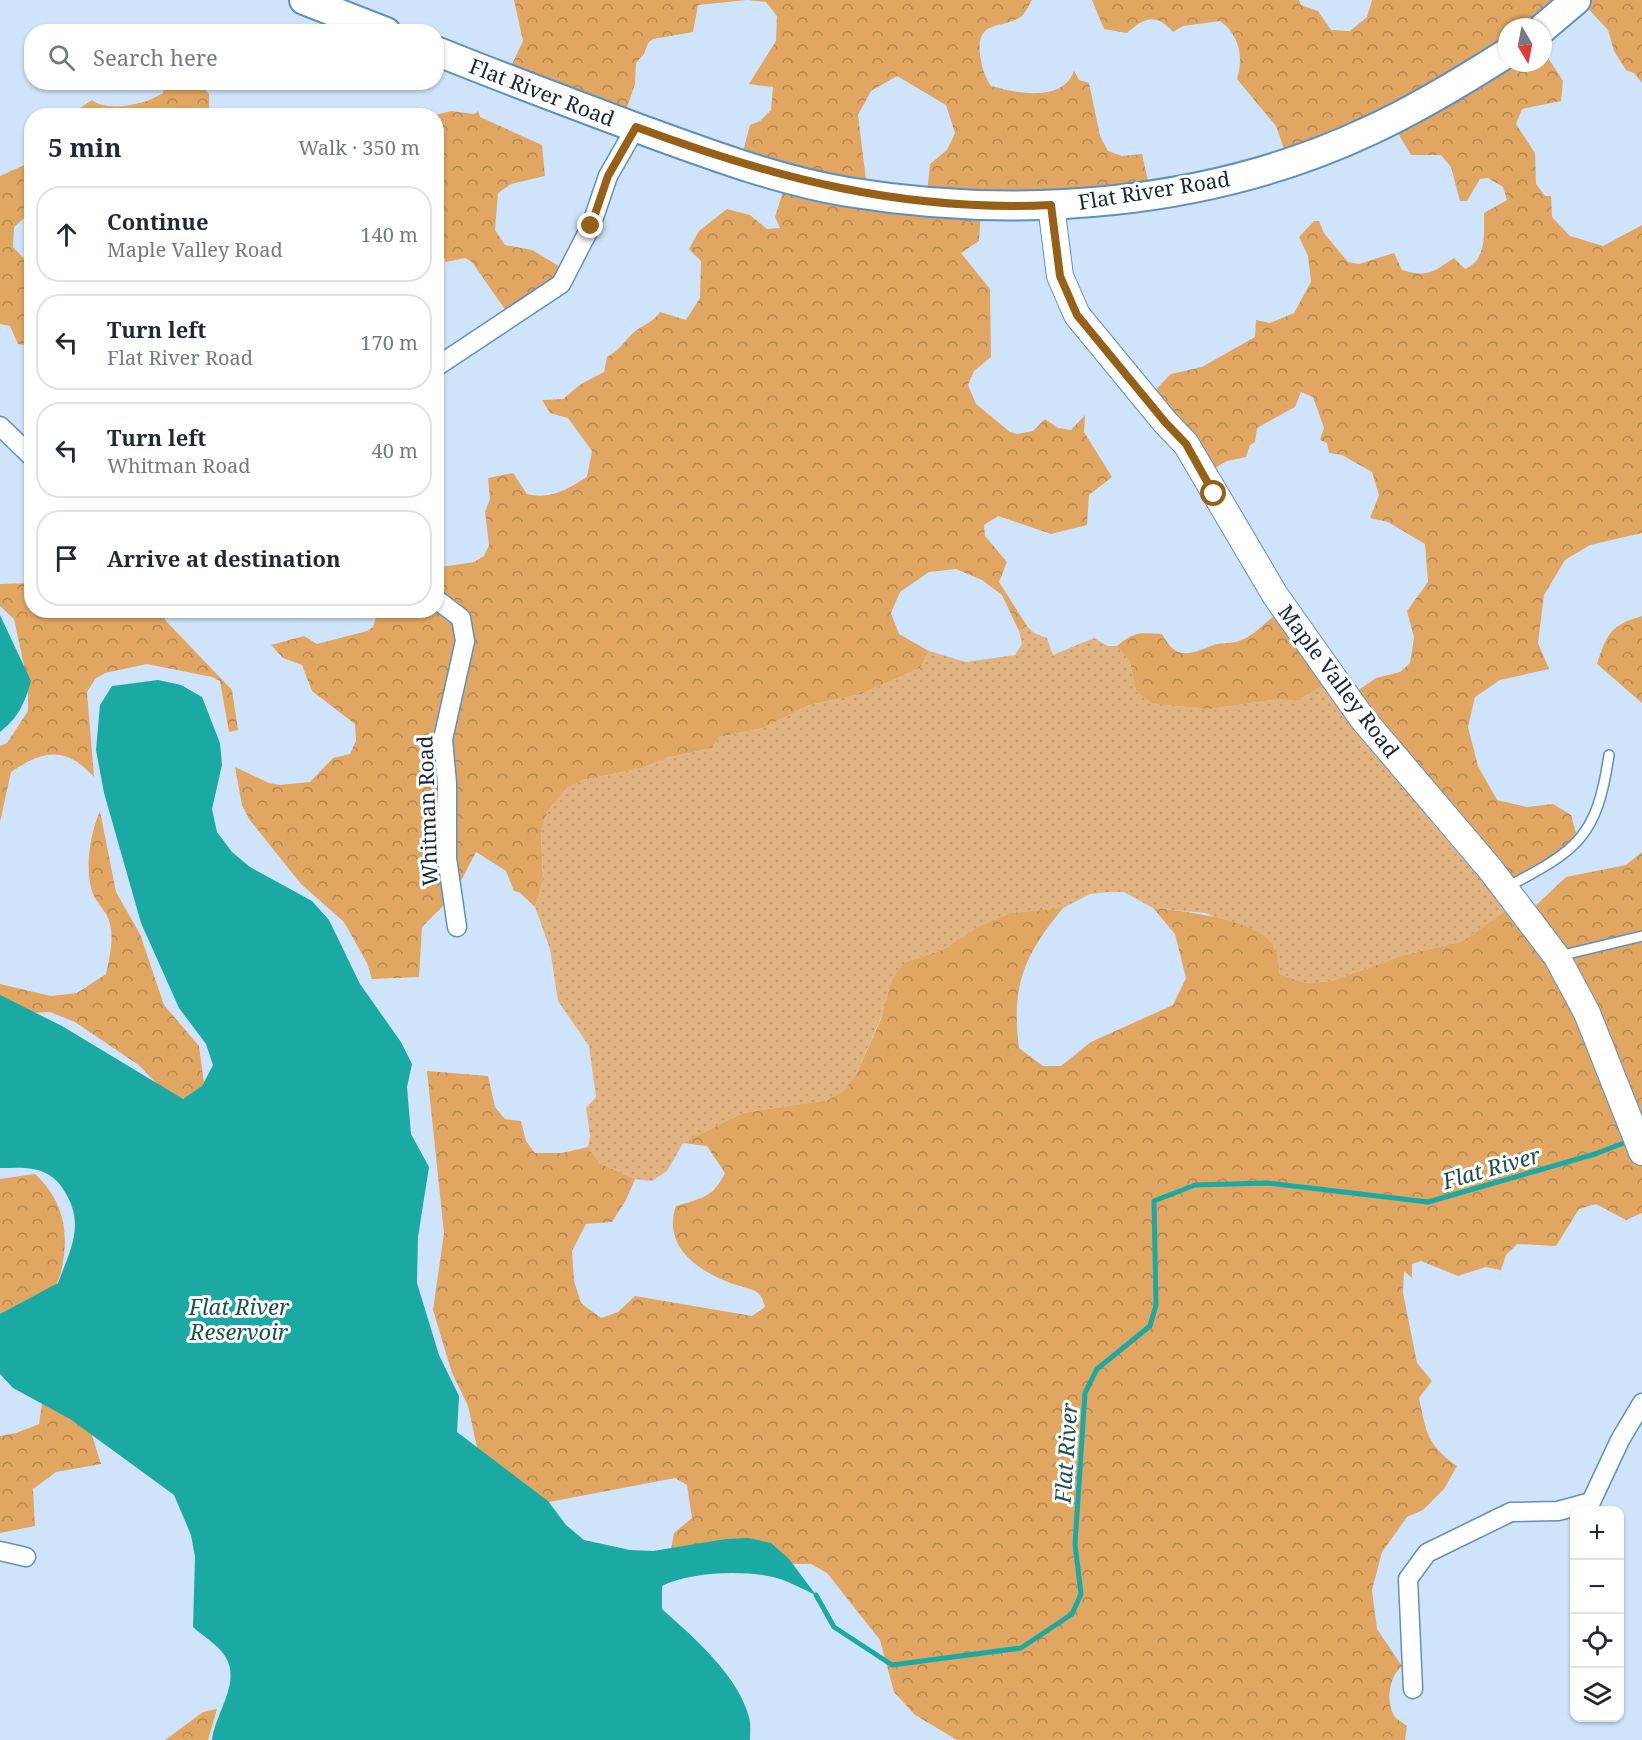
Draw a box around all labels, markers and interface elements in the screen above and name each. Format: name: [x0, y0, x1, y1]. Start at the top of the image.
north arrow: [1498, 18, 1552, 72]
search box: [24, 24, 444, 90]
icon: search: [45, 41, 78, 74]
text: Search here: [93, 42, 218, 72]
street label: Flat River Road: [465, 51, 619, 133]
text: 5 min: [48, 129, 122, 165]
text: Walk · 350 m: [298, 134, 420, 161]
street label: Flat River Road: [1076, 164, 1232, 216]
text: Continue: [107, 206, 209, 236]
route end: [577, 212, 603, 238]
icon: ahead: [50, 218, 83, 251]
text: 140 m: [360, 221, 418, 248]
text: Maple Valley Road: [107, 236, 283, 263]
text: Turn left: [107, 314, 206, 344]
icon: left: [50, 326, 83, 359]
text: 170 m: [360, 329, 418, 356]
text: Flat River Road: [107, 344, 253, 371]
text: Turn left: [107, 422, 206, 452]
icon: left: [50, 434, 83, 467]
text: 40 m: [372, 437, 418, 464]
text: Whitman Road: [107, 452, 251, 479]
route start: [1200, 480, 1226, 506]
icon: arrive: [50, 542, 83, 575]
text: Arrive at destination: [107, 543, 341, 573]
street label: Maple Valley Road: [1272, 599, 1406, 763]
street label: Whitman Road: [410, 735, 444, 887]
water label: Flat River: [1438, 1139, 1544, 1196]
water label: Flat River Reservoir: [188, 1291, 290, 1346]
water label: Flat River: [1046, 1401, 1084, 1505]
map controls: [1570, 1506, 1624, 1722]
button: +: [1570, 1506, 1624, 1560]
button: −: [1570, 1560, 1624, 1614]
button: locate: [1570, 1614, 1624, 1668]
button: layers: [1570, 1668, 1624, 1722]

